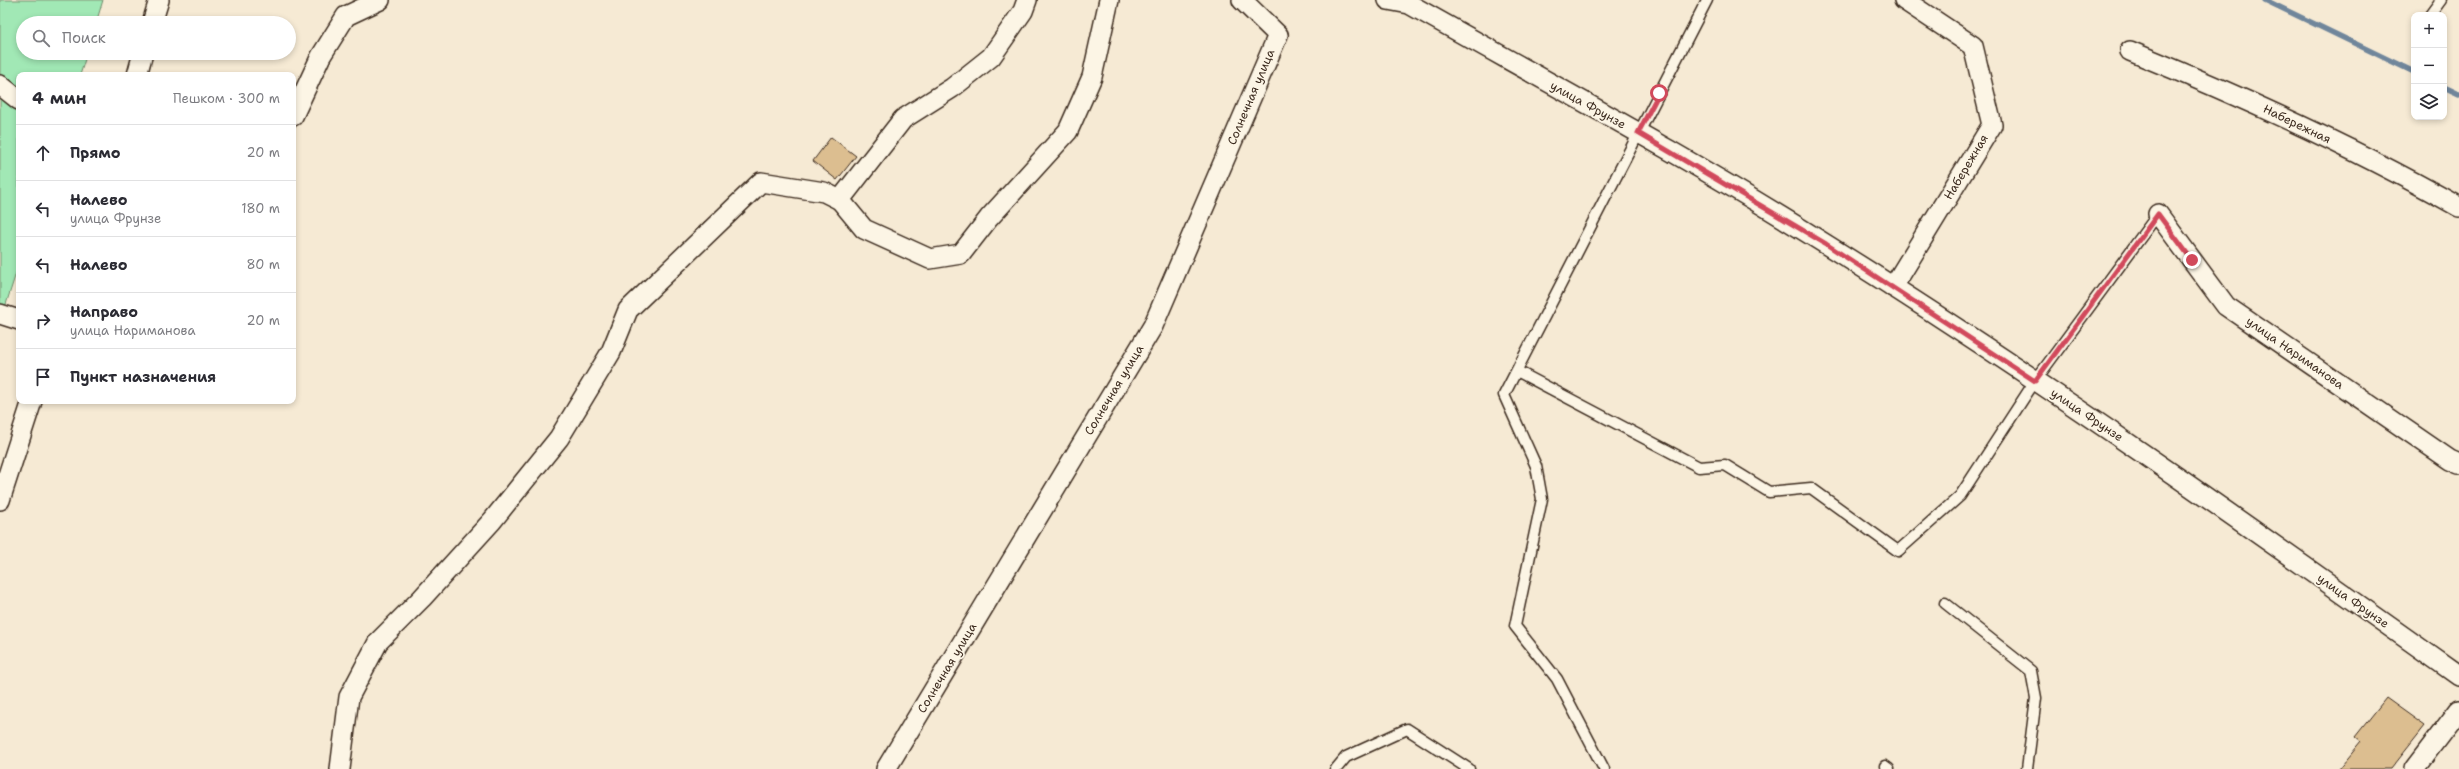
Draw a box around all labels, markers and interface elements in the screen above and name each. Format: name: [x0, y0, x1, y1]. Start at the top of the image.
map controls: [2411, 12, 2447, 120]
button: +: [2411, 12, 2447, 48]
search box: [16, 16, 296, 60]
icon: search: [30, 27, 52, 49]
text: Поиск: [62, 28, 106, 48]
street label: Солнечная улица: [1224, 46, 1279, 147]
button: −: [2411, 48, 2447, 84]
street label: улица Фрунзе: [1547, 78, 1629, 133]
route start: [1650, 84, 1668, 102]
button: layers: [2411, 84, 2447, 120]
text: 4 мин: [32, 87, 87, 109]
text: Пешком · 300 m: [173, 90, 280, 107]
street label: Набережная: [2260, 101, 2334, 147]
street label: Набережная: [1940, 131, 1992, 203]
icon: ahead: [32, 142, 54, 164]
text: Прямо: [70, 143, 120, 163]
text: 20 m: [247, 144, 280, 161]
text: Налево: [70, 190, 128, 210]
icon: left: [32, 198, 54, 220]
text: 180 m: [241, 200, 280, 217]
text: улица Фрунзе: [70, 210, 161, 227]
route end: [2183, 251, 2201, 269]
icon: left: [32, 254, 54, 276]
text: Налево: [70, 255, 128, 275]
text: 80 m: [246, 256, 280, 273]
text: Направо: [70, 302, 138, 322]
icon: right: [32, 310, 54, 332]
text: 20 m: [247, 312, 280, 329]
street label: улица Нариманова: [2243, 313, 2347, 393]
text: улица Нариманова: [70, 322, 196, 339]
street label: Солнечная улица: [1081, 342, 1147, 438]
icon: arrive: [32, 366, 54, 388]
text: Пункт назначения: [70, 367, 216, 387]
street label: улица Фрунзе: [2048, 385, 2127, 445]
street label: улица Фрунзе: [2314, 570, 2392, 632]
street label: Солнечная улица: [914, 620, 980, 716]

